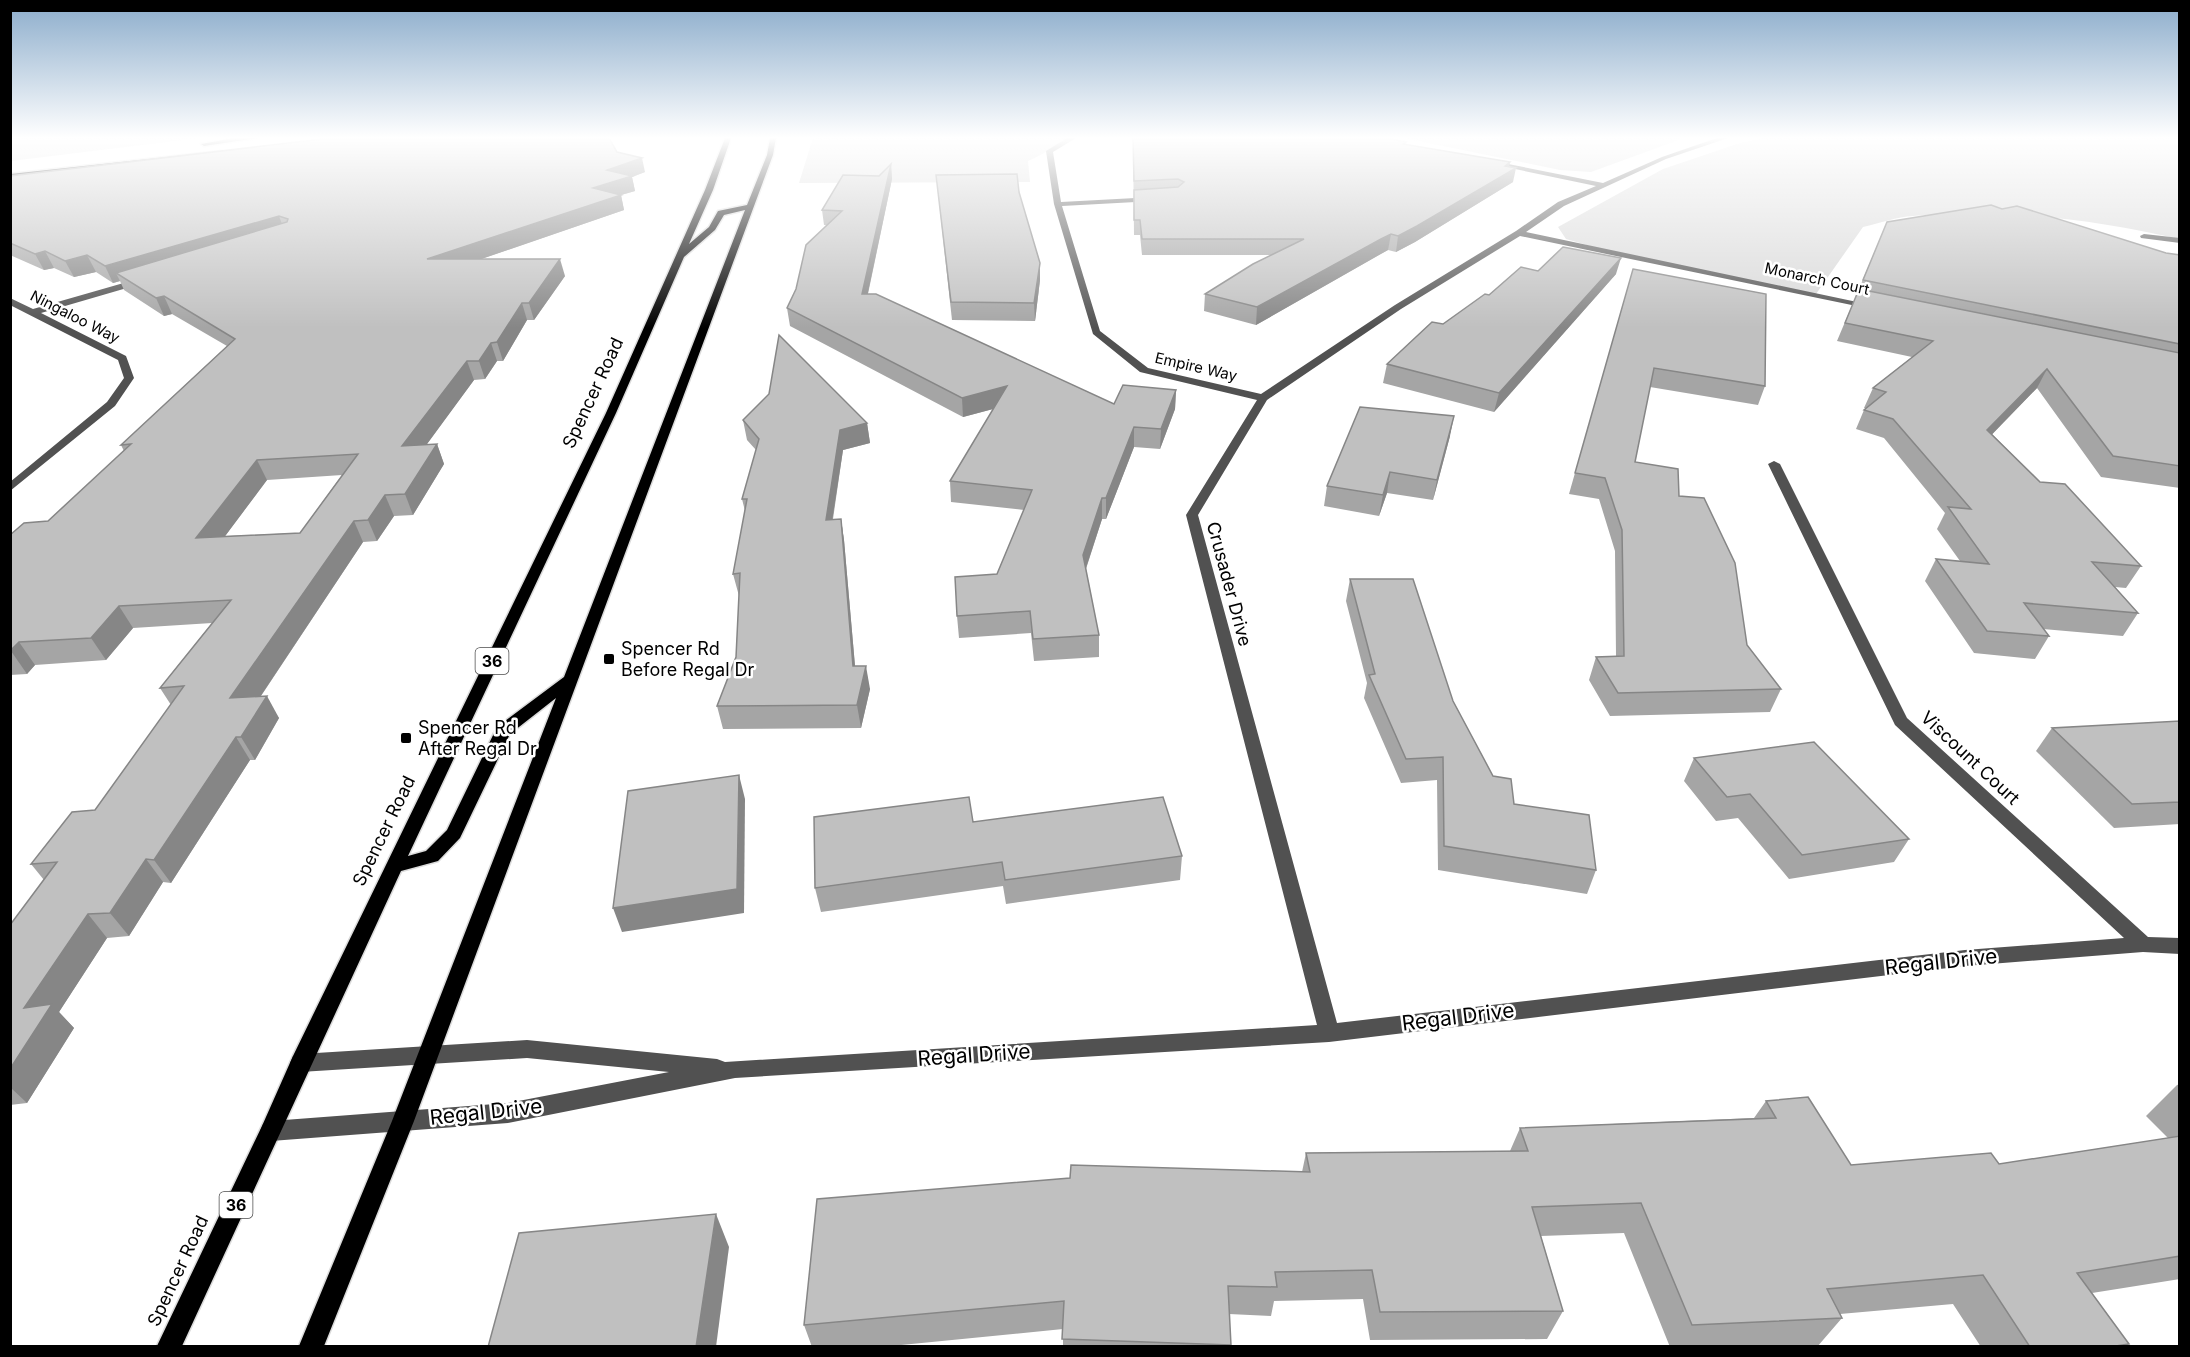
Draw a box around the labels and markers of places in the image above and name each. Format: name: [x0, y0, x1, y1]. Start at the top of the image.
place label: Spencer Rd Before Regal Dr: [621, 638, 755, 680]
marker: Spencer Rd Before Regal Dr: [602, 652, 616, 666]
place label: Spencer Rd After Regal Dr: [418, 717, 537, 759]
marker: Spencer Rd After Regal Dr: [399, 731, 413, 745]

